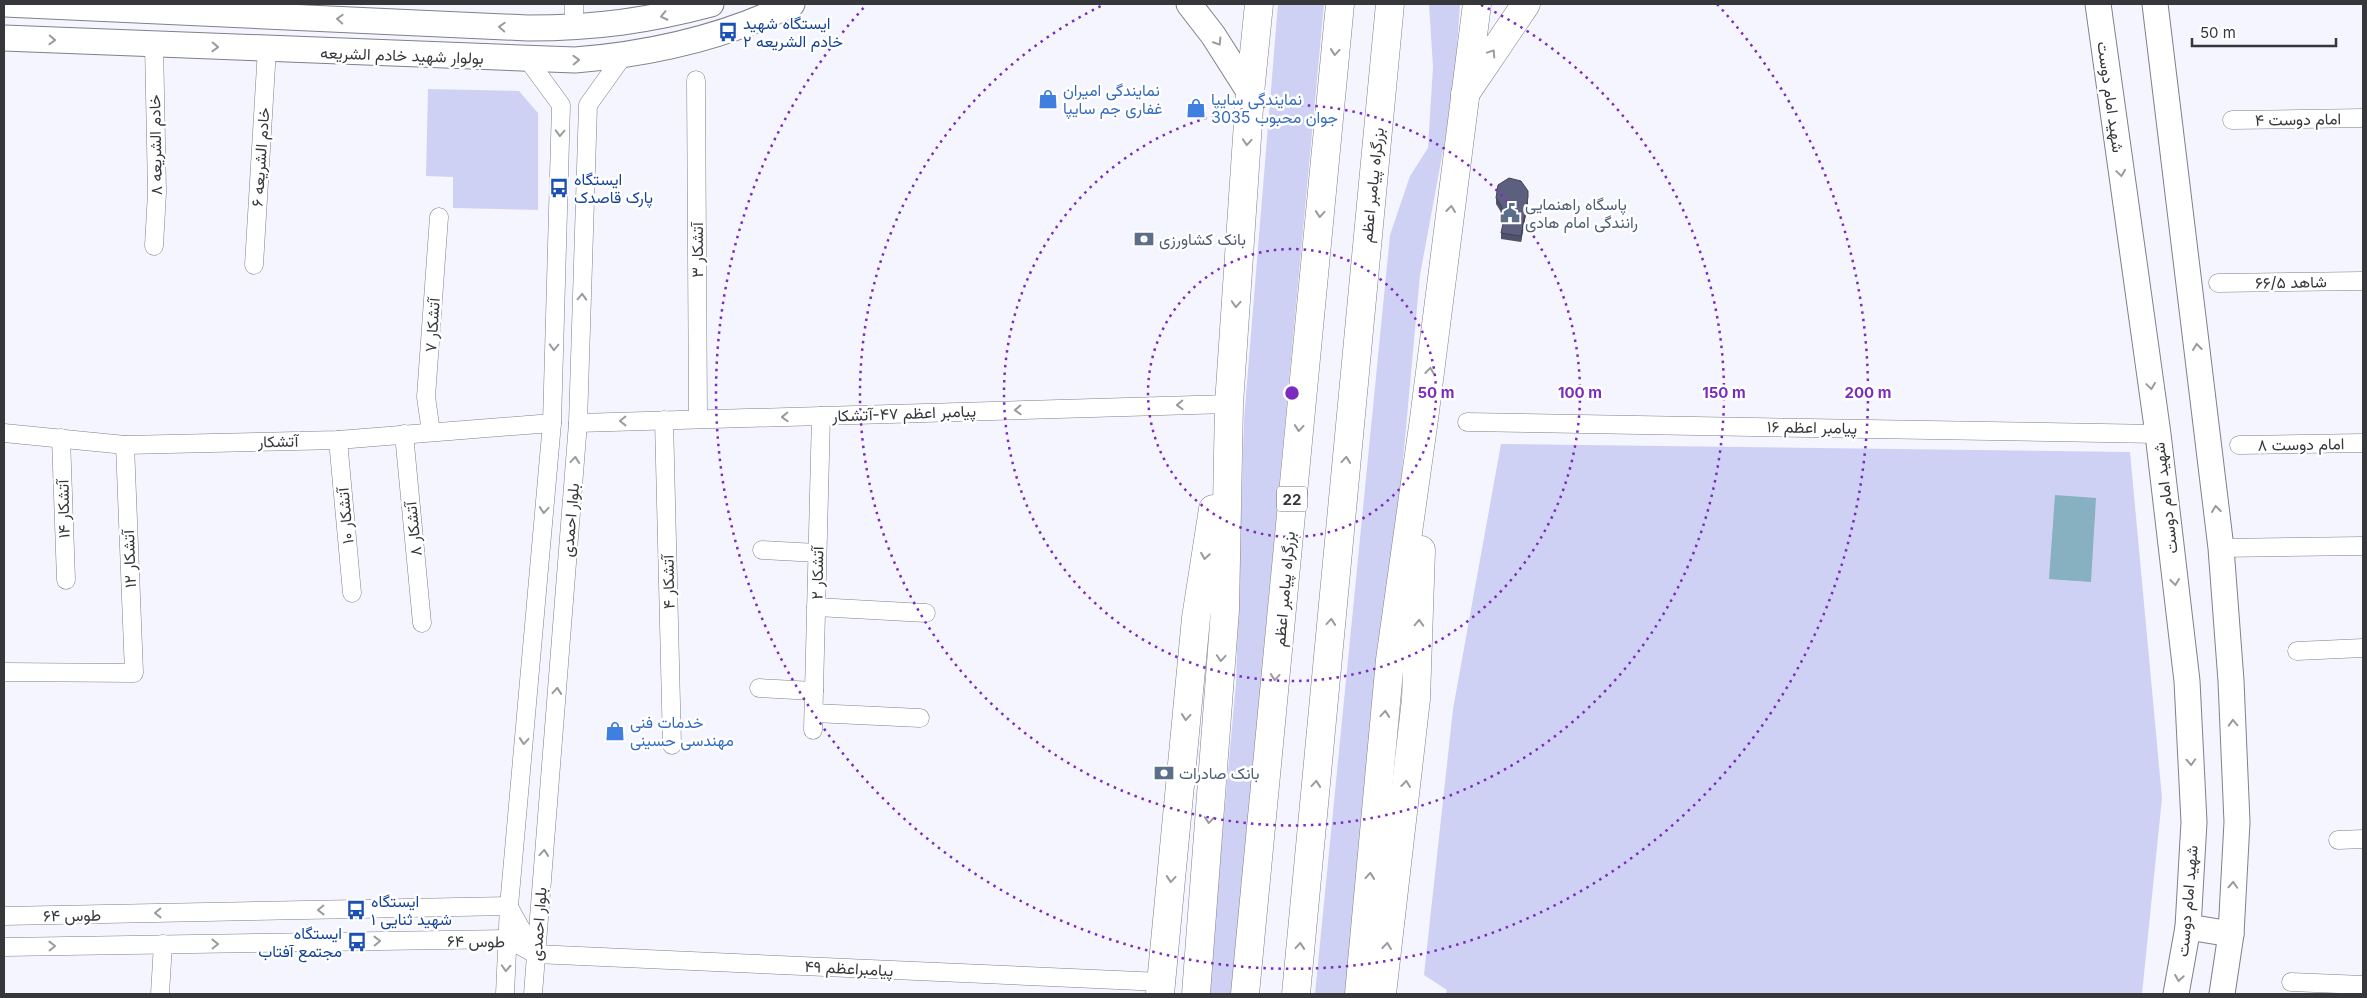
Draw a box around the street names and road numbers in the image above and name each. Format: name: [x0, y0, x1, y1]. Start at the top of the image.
street label: شهید امام دوست: [2092, 40, 2129, 154]
street label: بولوار شهید خادم الشریعه: [320, 42, 484, 69]
street label: خادم الشریعه ۸: [144, 94, 167, 196]
street label: خادم الشریعه ۶: [247, 106, 274, 207]
street label: امام دوست ۴: [2255, 108, 2341, 131]
street label: بزرگراه پیامبر اعظم: [1356, 126, 1390, 244]
street label: آتشکار ۳: [687, 221, 708, 278]
street label: شاهد ۶۶/۵: [2255, 271, 2327, 293]
street label: آتشکار ۷: [420, 296, 445, 353]
street label: پیامبر اعظم ۴۷-آتشکار: [831, 400, 976, 428]
street label: پیامبر اعظم ۱۶: [1767, 416, 1857, 440]
street label: آتشکار: [257, 431, 300, 452]
street label: امام دوست ۸: [2258, 433, 2344, 456]
street label: شهید امام دوست: [2148, 441, 2183, 555]
street label: آتشکار ۱۴: [52, 478, 75, 539]
street label: بلوار احمدی: [557, 482, 584, 558]
street label: آتشکار ۱۰: [332, 486, 358, 545]
road number: 22: [1277, 486, 1307, 512]
street label: آتشکار ۸: [400, 500, 427, 557]
street label: آتشکار ۱۲: [118, 528, 141, 588]
street label: بزرگراه پیامبر اعظم: [1269, 530, 1301, 648]
street label: آتشکار ۲: [807, 545, 828, 600]
street label: آتشکار ۴: [658, 553, 679, 609]
street label: شهید امام دوست: [2172, 844, 2203, 958]
street label: بلوار احمدی: [525, 886, 552, 962]
street label: طوس ۶۴: [43, 904, 101, 927]
street label: طوس ۶۴: [447, 930, 505, 953]
street label: پیامبراعظم ۴۹: [804, 956, 894, 982]

